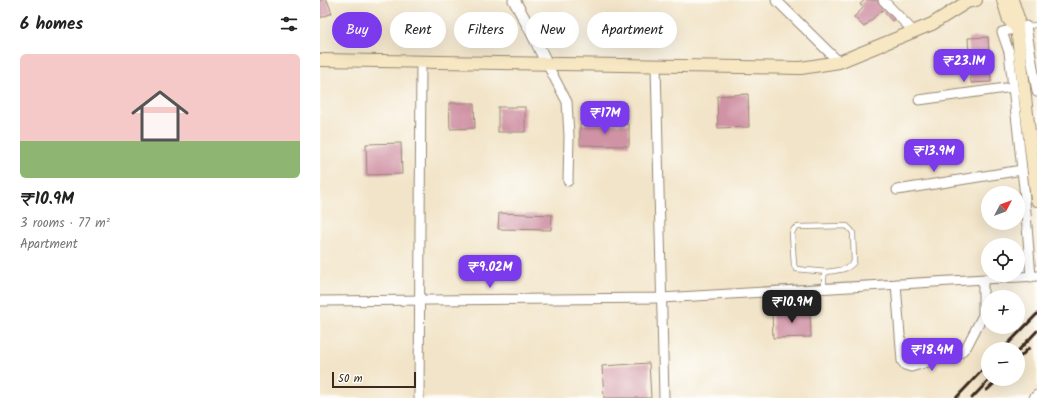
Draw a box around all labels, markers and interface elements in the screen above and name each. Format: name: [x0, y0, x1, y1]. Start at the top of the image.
text: 6 homes: [20, 11, 83, 38]
chip: Buy: [332, 12, 382, 48]
chip: Rent: [390, 12, 446, 48]
chip: Filters: [454, 12, 518, 48]
chip: New: [526, 12, 579, 48]
chip: Apartment: [587, 12, 677, 48]
icon: filters: [278, 13, 300, 35]
pin: ₹23.1M: [931, 49, 997, 83]
text: ₹23.1M: [943, 51, 985, 72]
icon: home: [124, 80, 196, 152]
pin: ₹17M: [581, 101, 629, 135]
text: ₹17M: [589, 103, 621, 124]
pin: ₹13.9M: [901, 139, 967, 173]
text: ₹13.9M: [913, 141, 955, 162]
text: ₹10.9M: [20, 186, 74, 213]
north arrow: [981, 186, 1025, 230]
map controls: [981, 186, 1025, 386]
text: 3 rooms · 77 m²: [20, 213, 110, 234]
text: Apartment: [20, 234, 78, 255]
button: locate: [981, 238, 1025, 282]
pin: ₹9.02M: [457, 255, 523, 289]
text: ₹9.02M: [467, 257, 513, 278]
pin: ₹10.9M: [759, 290, 825, 324]
button: +: [981, 290, 1025, 334]
text: ₹10.9M: [771, 292, 813, 313]
pin: ₹18.4M: [899, 338, 965, 372]
text: ₹18.4M: [911, 340, 953, 361]
button: −: [981, 342, 1025, 386]
scale bar: [332, 370, 416, 389]
text: 50 m: [338, 370, 363, 388]

